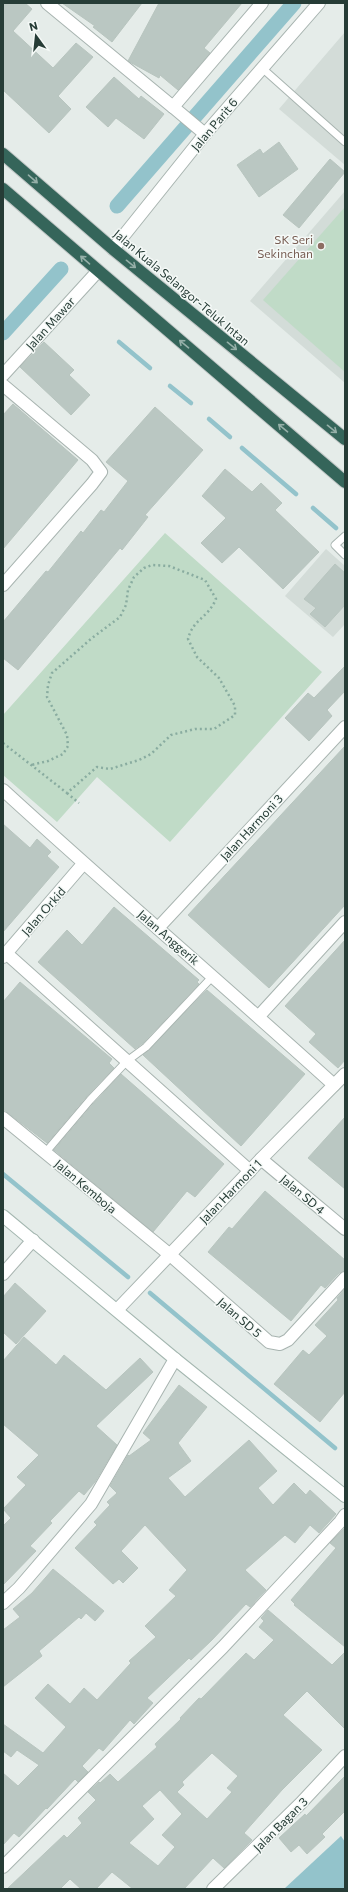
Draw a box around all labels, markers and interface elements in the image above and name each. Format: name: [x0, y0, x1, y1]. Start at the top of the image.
north arrow: [16, 16, 56, 56]
text: N: [28, 19, 39, 33]
street label: Jalan Parit 6: [188, 95, 241, 154]
one-way arrow: [27, 175, 38, 184]
street label: Jalan Kuala Selangor-Teluk Intan: [111, 226, 253, 349]
place label: SK Seri Sekinchan: [257, 232, 313, 260]
marker: SK Seri Sekinchan: [316, 241, 326, 251]
one-way arrow: [80, 255, 90, 264]
one-way arrow: [126, 259, 137, 268]
street label: Jalan Mawar: [23, 294, 78, 353]
one-way arrow: [179, 340, 189, 349]
one-way arrow: [226, 342, 237, 351]
one-way arrow: [278, 424, 289, 433]
one-way arrow: [327, 424, 338, 433]
street label: Jalan Harmoni 3: [217, 791, 286, 864]
street label: Jalan Orkid: [18, 884, 69, 939]
street label: Jalan Anggerik: [135, 906, 203, 969]
street label: Jalan Kemboja: [52, 1156, 120, 1217]
street label: Jalan Harmoni 1: [196, 1156, 265, 1227]
street label: Jalan SD 4: [277, 1171, 328, 1217]
street label: Jalan SD 5: [215, 1294, 265, 1341]
street label: Jalan Bagan 3: [250, 1794, 311, 1855]

